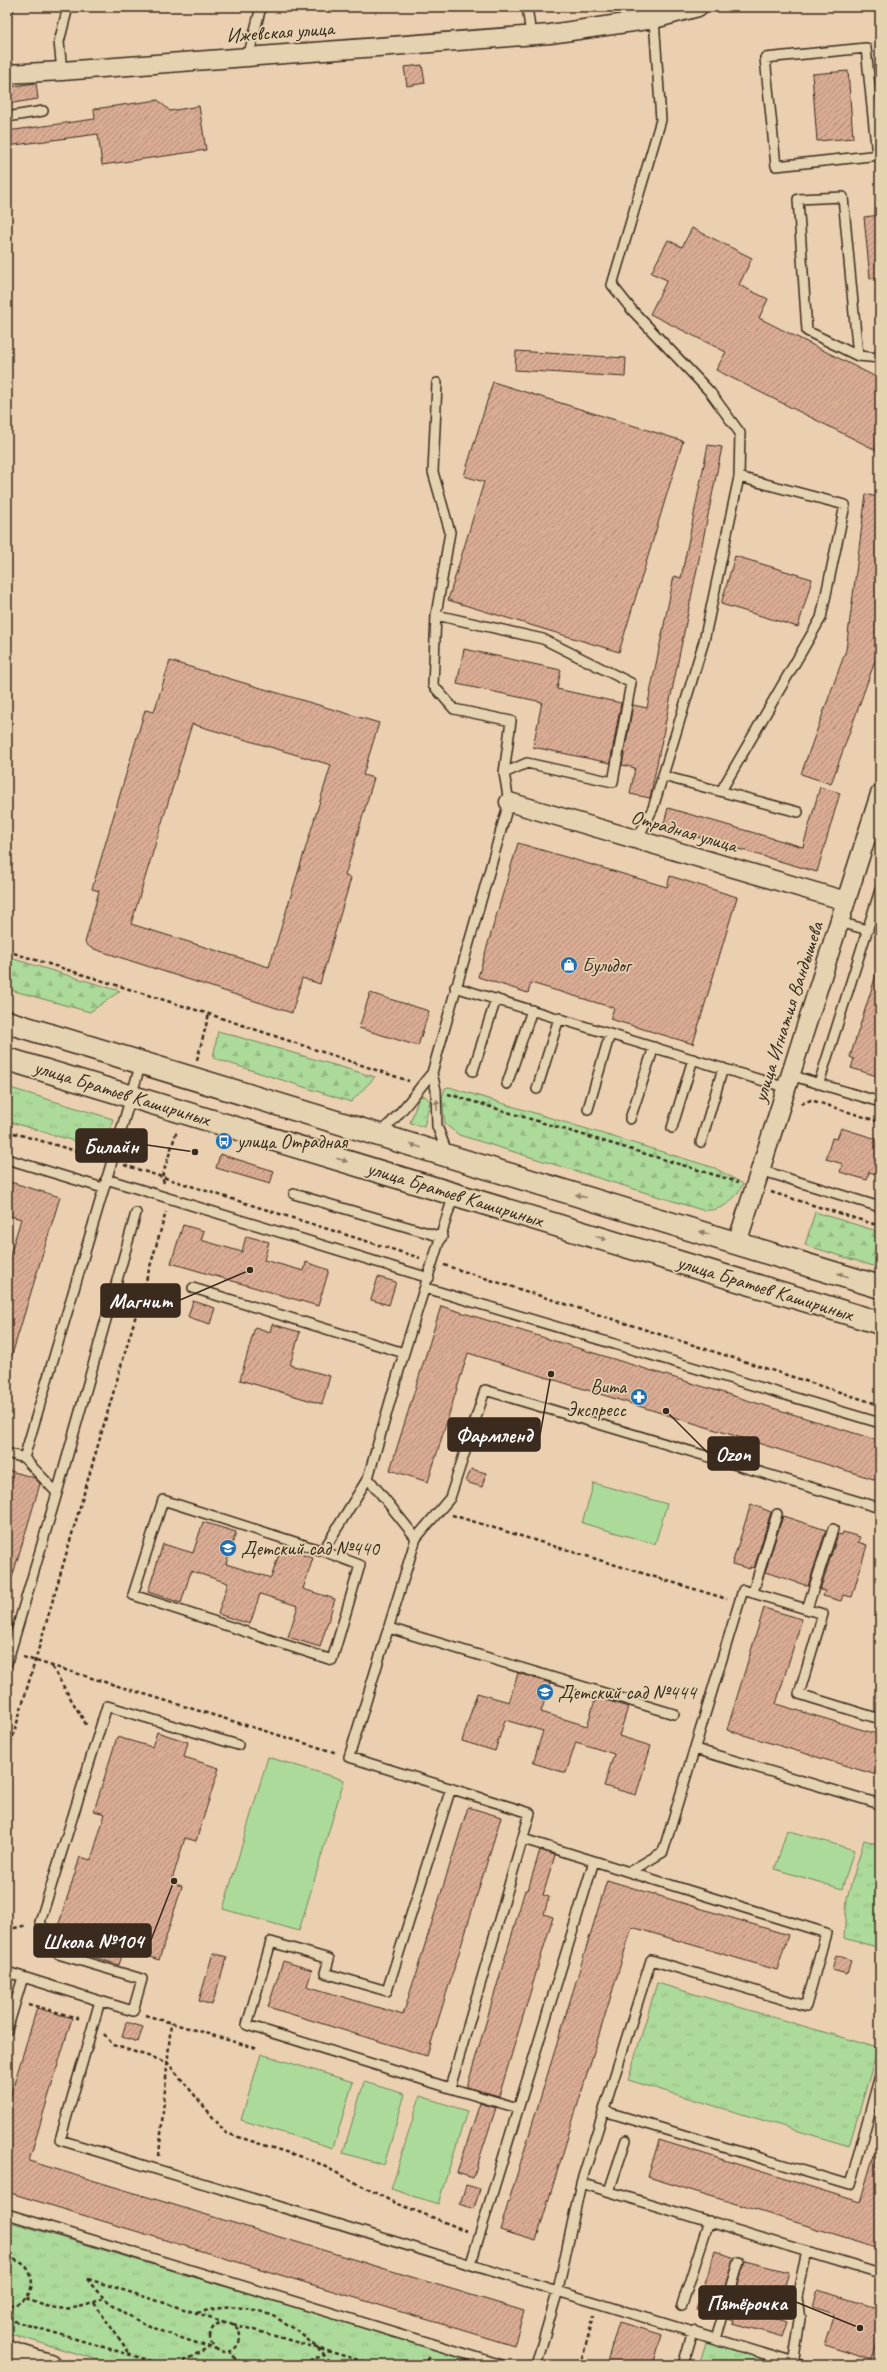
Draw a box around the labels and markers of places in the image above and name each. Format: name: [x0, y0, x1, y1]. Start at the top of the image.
place label: Бульдог: [582, 953, 633, 978]
shop icon: Бульдог: [559, 955, 579, 975]
callout: Билайн: [76, 1129, 147, 1162]
place label: улица Отрадная: [236, 1129, 349, 1154]
bus stop icon: улица Отрадная: [214, 1131, 234, 1151]
callout: Магнит: [101, 1284, 180, 1317]
place label: Вита Экспресс: [566, 1374, 628, 1422]
pharmacy icon: Вита Экспресс: [629, 1387, 649, 1407]
callout: Фармленд: [448, 1418, 540, 1451]
callout: Ozon: [708, 1437, 759, 1470]
place label: Детский сад №440: [241, 1536, 381, 1561]
school or university icon: Детский сад №440: [218, 1538, 238, 1558]
place label: Детский сад №444: [558, 1680, 698, 1705]
school or university icon: Детский сад №444: [535, 1682, 555, 1702]
callout: Школа №104: [34, 1924, 151, 1957]
callout: Пятёрочка: [699, 2286, 796, 2319]

